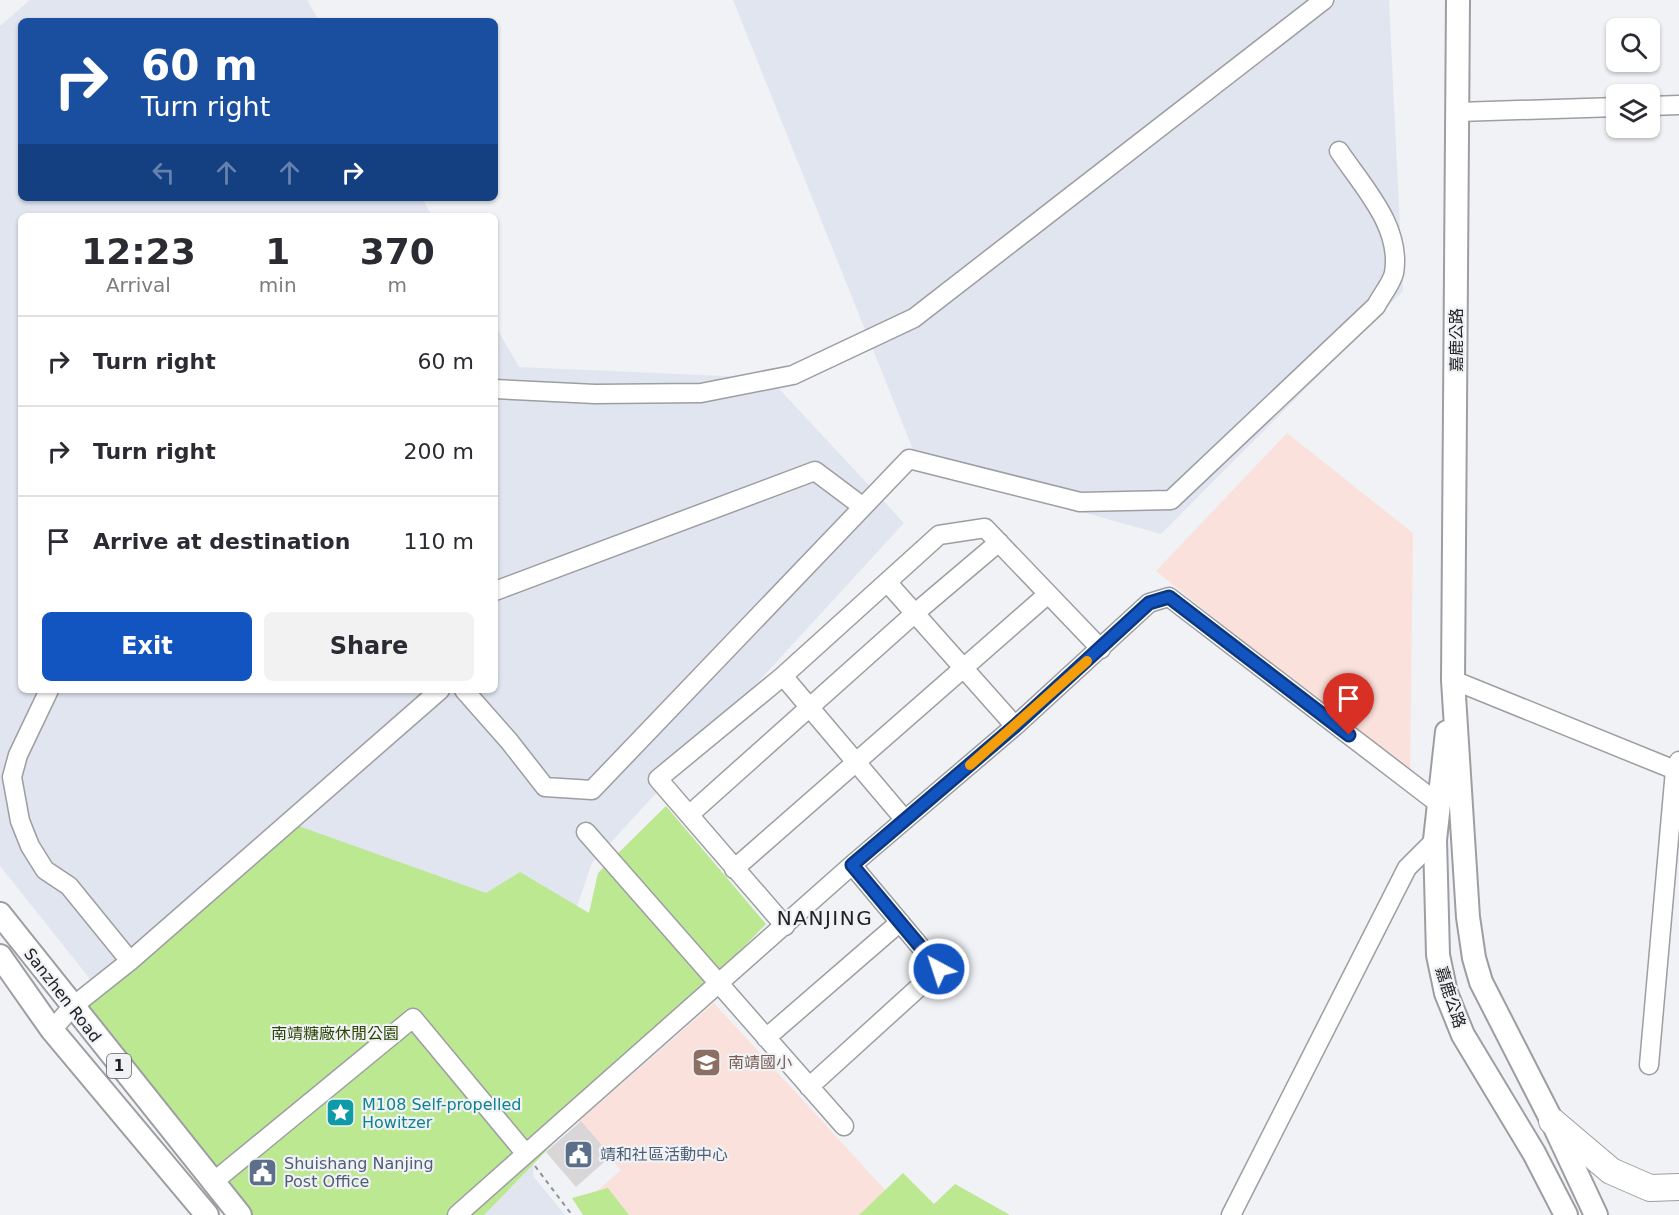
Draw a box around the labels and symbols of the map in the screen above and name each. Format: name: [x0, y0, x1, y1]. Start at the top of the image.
street label: 嘉鹿公路: [1447, 308, 1466, 372]
pin: [1323, 673, 1374, 735]
district label: NANJING: [777, 906, 873, 930]
position arrow: [907, 937, 971, 1001]
street label: Sanzhen Road: [20, 945, 105, 1046]
street label: 嘉鹿公路: [1432, 964, 1469, 1031]
park label: 南靖糖廠休閒公園: [271, 1024, 399, 1043]
school or university icon: 南靖國小: [691, 1046, 723, 1078]
place label: 南靖國小: [728, 1053, 792, 1072]
road number: 1: [107, 1054, 131, 1078]
place label: M108 Self-propelled Howitzer: [362, 1095, 521, 1132]
place icon: M108 Self-propelled Howitzer: [325, 1097, 357, 1129]
public building icon: 靖和社區活動中心: [563, 1138, 595, 1170]
place label: 靖和社區活動中心: [600, 1145, 728, 1164]
place label: Shuishang Nanjing Post Office: [284, 1154, 434, 1191]
public building icon: Shuishang Nanjing Post Office: [247, 1156, 279, 1188]

